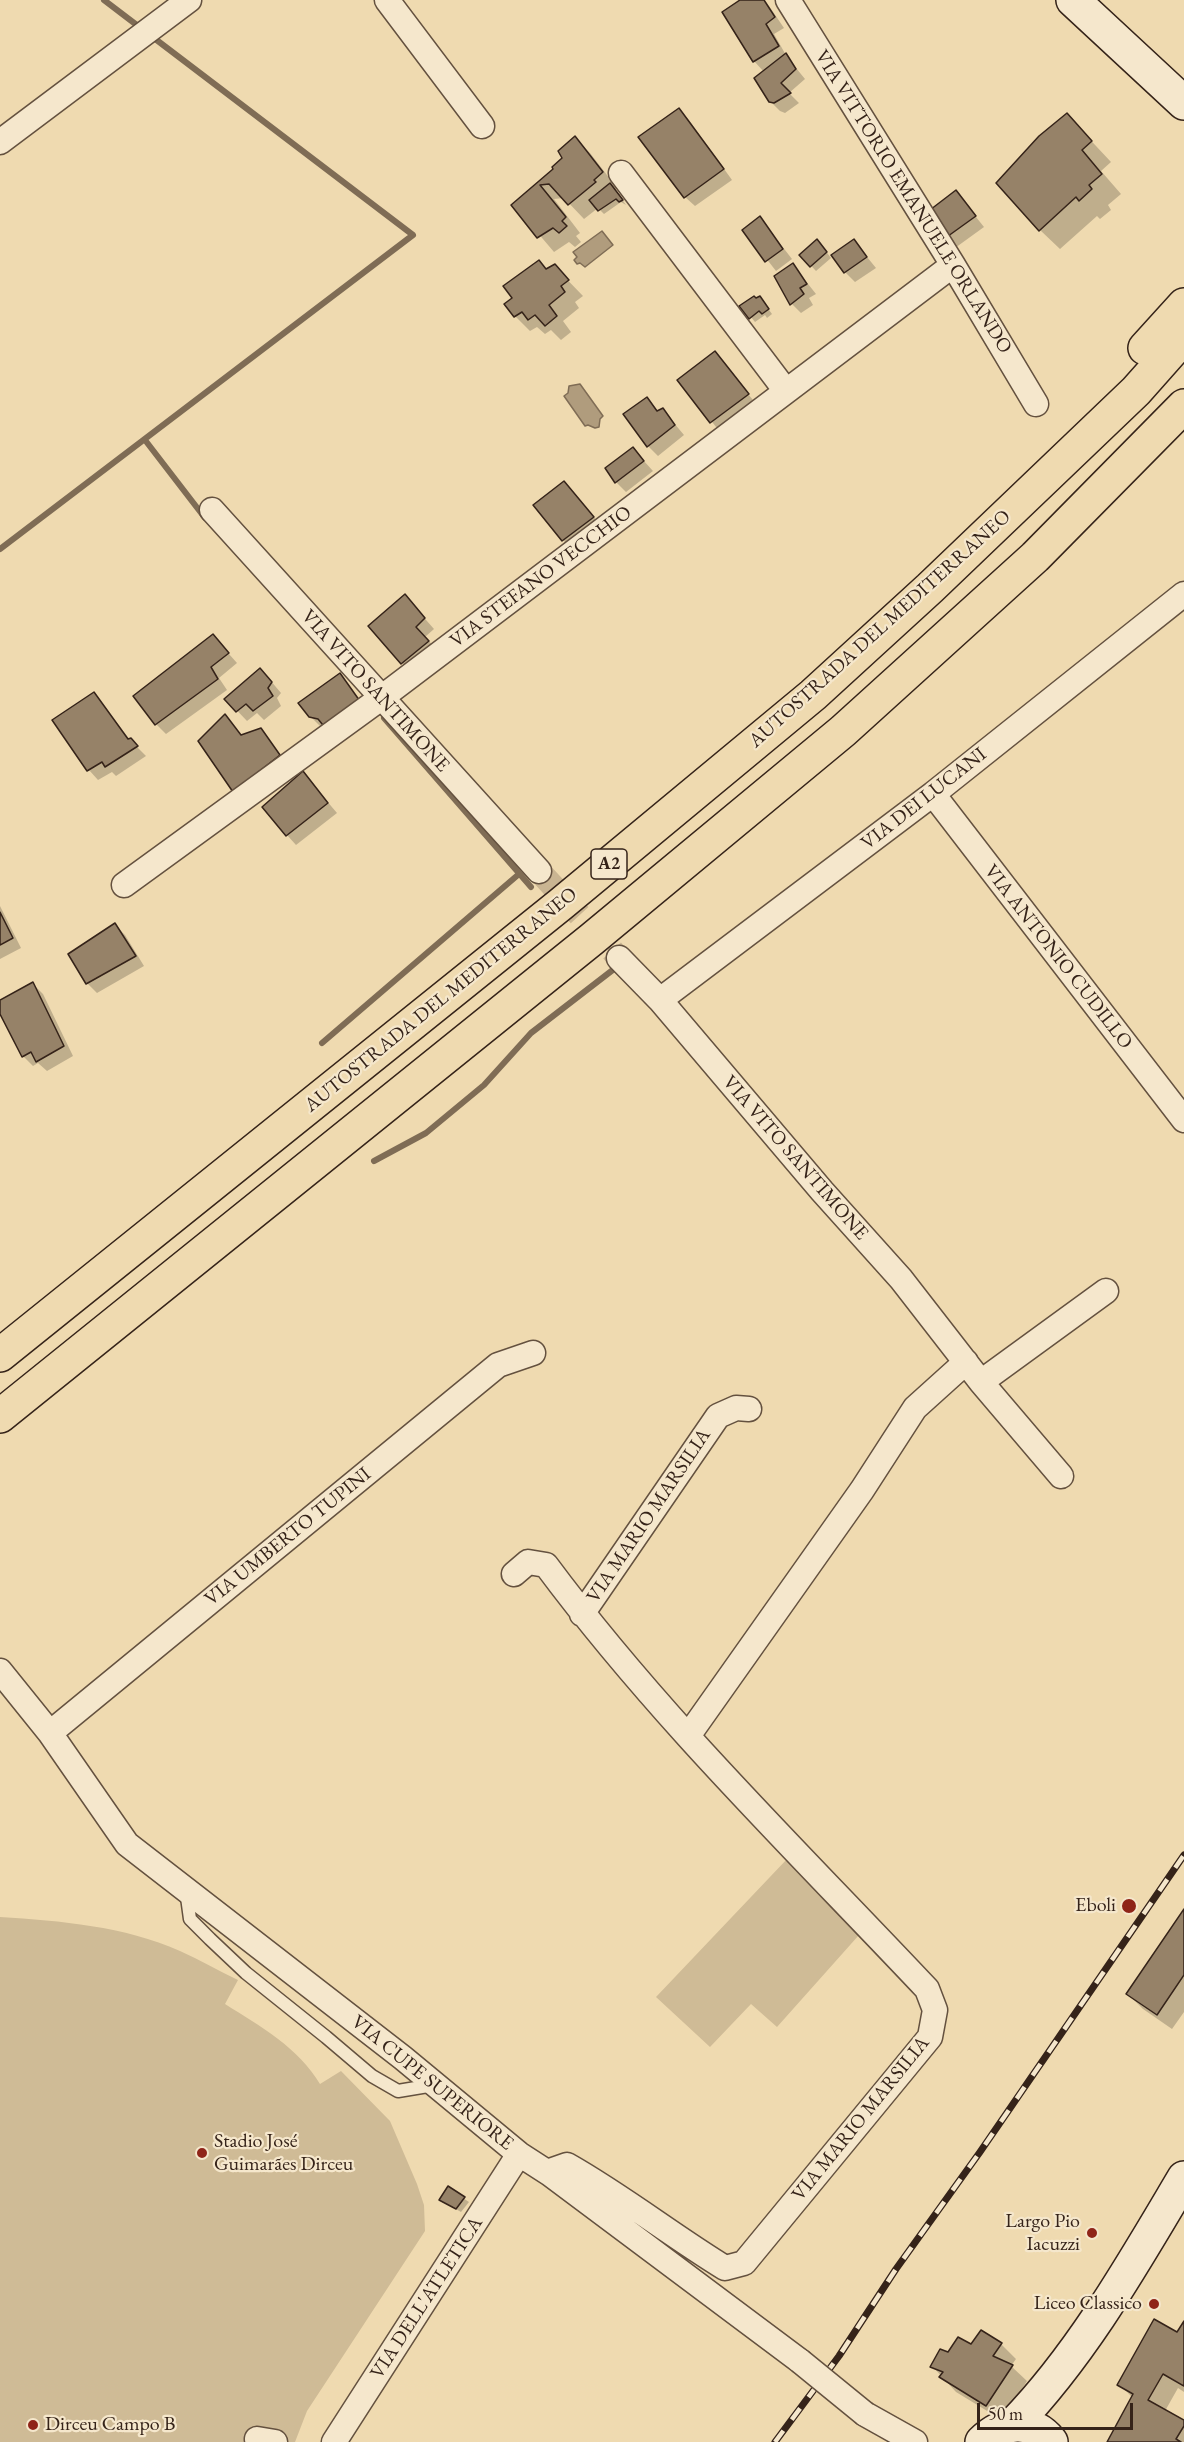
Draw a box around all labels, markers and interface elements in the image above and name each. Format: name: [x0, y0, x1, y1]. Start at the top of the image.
street label: VIA VITTORIO EMANUELE ORLANDO: [809, 46, 1017, 358]
street label: VIA STEFANO VECCHIO: [445, 501, 637, 653]
street label: AUTOSTRADA DEL MEDITERRANEO: [744, 505, 1016, 753]
street label: VIA VITO SANTIMONE: [296, 605, 454, 777]
street label: VIA DEI LUCANI: [857, 743, 991, 855]
road number: A2: [591, 849, 627, 879]
street label: VIA ANTONIO CUDILLO: [979, 860, 1137, 1054]
street label: AUTOSTRADA DEL MEDITERRANEO: [300, 882, 582, 1118]
street label: VIA VITO SANTIMONE: [717, 1071, 873, 1245]
street label: VIA MARIO MARSILIA: [582, 1424, 716, 1608]
street label: VIA UMBERTO TUPINI: [200, 1463, 376, 1611]
place label: Eboli: [1075, 1894, 1116, 1918]
marker: Eboli: [1120, 1897, 1138, 1915]
street label: VIA CUPE SUPERIORE: [346, 2010, 518, 2156]
street label: VIA MARIO MARSILIA: [787, 2032, 935, 2206]
place label: Stadio José Guimarães Dirceu: [214, 2130, 353, 2177]
marker: Stadio José Guimarães Dirceu: [195, 2146, 209, 2160]
place label: Largo Pio Iacuzzi: [1005, 2210, 1080, 2257]
street label: VIA DELL'ATLETICA: [366, 2212, 488, 2384]
marker: Largo Pio Iacuzzi: [1085, 2226, 1099, 2240]
place label: Liceo Classico: [1034, 2292, 1142, 2316]
marker: Liceo Classico: [1147, 2297, 1161, 2311]
scale bar: [980, 2391, 1136, 2429]
text: 50 m: [988, 2402, 1023, 2425]
place label: Dirceu Campo B: [45, 2413, 175, 2437]
marker: Dirceu Campo B: [26, 2418, 40, 2432]

